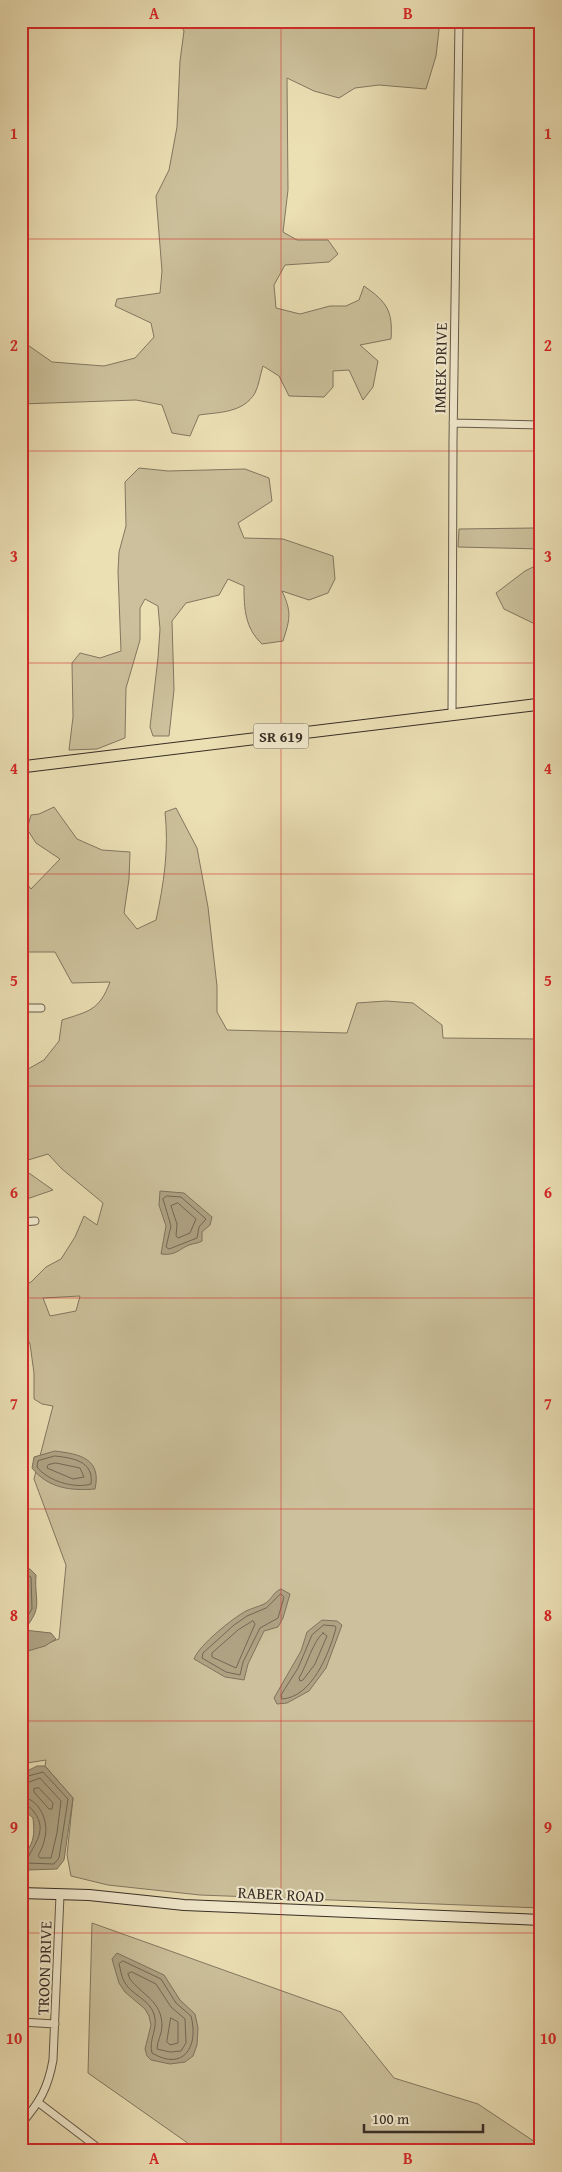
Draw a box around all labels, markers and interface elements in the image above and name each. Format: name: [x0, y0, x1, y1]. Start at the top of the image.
text: A: [149, 1, 160, 25]
text: B: [403, 1, 413, 25]
text: 1: [10, 121, 18, 145]
text: 1: [544, 121, 552, 145]
street label: IMREK DRIVE: [427, 322, 453, 414]
text: 2: [10, 333, 18, 357]
text: 2: [544, 333, 552, 357]
text: 3: [10, 544, 18, 568]
text: 3: [544, 544, 552, 568]
road number: SR 619: [254, 724, 308, 748]
text: 4: [10, 756, 18, 780]
text: 4: [544, 756, 552, 780]
text: 5: [10, 968, 18, 992]
text: 5: [544, 968, 552, 992]
text: 6: [10, 1180, 18, 1204]
text: 6: [544, 1180, 552, 1204]
text: 7: [10, 1391, 18, 1415]
text: 7: [544, 1391, 552, 1415]
text: 8: [10, 1603, 18, 1627]
text: 8: [544, 1603, 552, 1627]
text: 9: [10, 1815, 18, 1839]
text: 9: [544, 1815, 552, 1839]
street label: RABER ROAD: [237, 1880, 325, 1908]
street label: TROON DRIVE: [30, 1921, 58, 2015]
text: 10: [6, 2026, 22, 2050]
text: 10: [540, 2026, 556, 2050]
scale bar: [364, 2102, 483, 2134]
text: 100 m: [372, 2108, 410, 2129]
text: A: [149, 2146, 160, 2170]
text: B: [403, 2146, 413, 2170]

